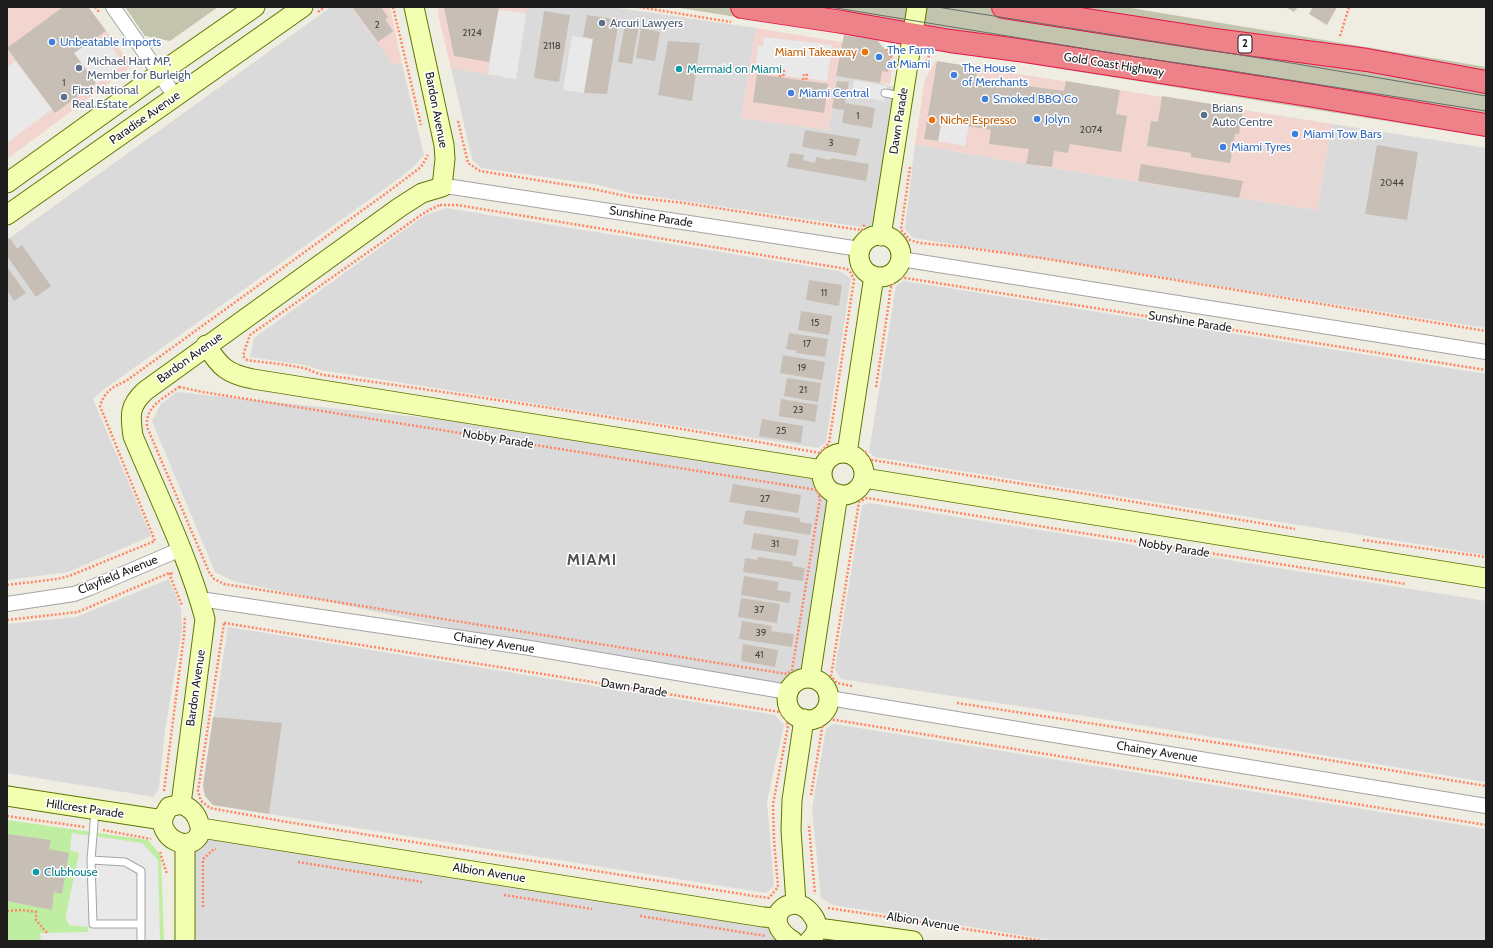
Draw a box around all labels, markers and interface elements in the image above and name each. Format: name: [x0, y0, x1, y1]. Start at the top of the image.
place label: Arcuri Lawyers: [610, 16, 683, 30]
marker: Arcuri Lawyers: [597, 18, 607, 28]
house number: 2: [374, 19, 380, 31]
house number: 2124: [462, 27, 482, 39]
place label: Unbeatable Imports: [60, 35, 161, 49]
road number: 2: [1238, 35, 1252, 53]
marker: Unbeatable Imports: [47, 37, 57, 47]
house number: 2118: [543, 40, 561, 52]
place label: The Farm at Miami: [887, 43, 934, 71]
place label: Miami Takeaway: [775, 45, 857, 59]
marker: Miami Takeaway: [860, 47, 870, 57]
street label: Gold Coast Highway: [1063, 50, 1165, 80]
marker: The Farm at Miami: [874, 52, 884, 62]
place label: Michael Hart MP, Member for Burleigh: [87, 54, 191, 82]
place label: The House of Merchants: [962, 61, 1028, 89]
place label: Mermaid on Miami: [687, 62, 782, 76]
marker: Michael Hart MP, Member for Burleigh: [74, 63, 84, 73]
marker: Mermaid on Miami: [674, 64, 684, 74]
marker: The House of Merchants: [949, 70, 959, 80]
street label: Bardon Avenue: [422, 71, 450, 149]
house number: 1: [62, 77, 66, 89]
place label: First National Real Estate: [72, 83, 139, 111]
place label: Miami Central: [799, 86, 869, 100]
street label: Dawn Parade: [887, 87, 911, 155]
street label: Paradise Avenue: [107, 88, 183, 148]
marker: Miami Central: [786, 88, 796, 98]
marker: First National Real Estate: [59, 92, 69, 102]
place label: Smoked BBQ Co: [993, 92, 1078, 106]
marker: Smoked BBQ Co: [980, 94, 990, 104]
place label: Brians Auto Centre: [1212, 101, 1273, 129]
house number: 1: [856, 110, 860, 122]
marker: Brians Auto Centre: [1199, 110, 1209, 120]
place label: Jolyn: [1045, 112, 1070, 126]
place label: Niche Espresso: [940, 113, 1016, 127]
marker: Jolyn: [1032, 114, 1042, 124]
marker: Niche Espresso: [927, 115, 937, 125]
house number: 2074: [1080, 124, 1102, 136]
place label: Miami Tow Bars: [1303, 127, 1382, 141]
marker: Miami Tow Bars: [1290, 129, 1300, 139]
house number: 3: [828, 137, 834, 149]
place label: Miami Tyres: [1231, 140, 1291, 154]
marker: Miami Tyres: [1218, 142, 1228, 152]
house number: 2044: [1380, 177, 1404, 189]
street label: Sunshine Parade: [608, 203, 694, 231]
house number: 11: [821, 287, 827, 299]
street label: Sunshine Parade: [1147, 308, 1233, 336]
house number: 15: [811, 317, 819, 329]
street label: Bardon Avenue: [155, 329, 225, 387]
house number: 17: [803, 338, 811, 350]
house number: 19: [798, 362, 806, 374]
house number: 21: [799, 384, 807, 396]
house number: 23: [793, 404, 803, 416]
house number: 25: [776, 425, 786, 437]
street label: Nobby Parade: [462, 426, 534, 452]
house number: 27: [760, 493, 770, 505]
street label: Nobby Parade: [1138, 535, 1210, 561]
house number: 31: [771, 538, 779, 550]
district label: MIAMI: [567, 550, 617, 570]
street label: Clayfield Avenue: [76, 552, 160, 598]
house number: 37: [754, 604, 764, 616]
house number: 39: [755, 627, 767, 639]
street label: Chainey Avenue: [452, 629, 536, 657]
street label: Bardon Avenue: [183, 649, 209, 727]
house number: 41: [754, 649, 764, 661]
street label: Dawn Parade: [600, 676, 668, 700]
street label: Chainey Avenue: [1115, 738, 1199, 766]
street label: Hillcrest Parade: [45, 796, 125, 822]
street label: Albion Avenue: [452, 860, 526, 886]
place label: Clubhouse: [44, 865, 98, 879]
marker: Clubhouse: [31, 867, 41, 877]
street label: Albion Avenue: [886, 909, 960, 935]

